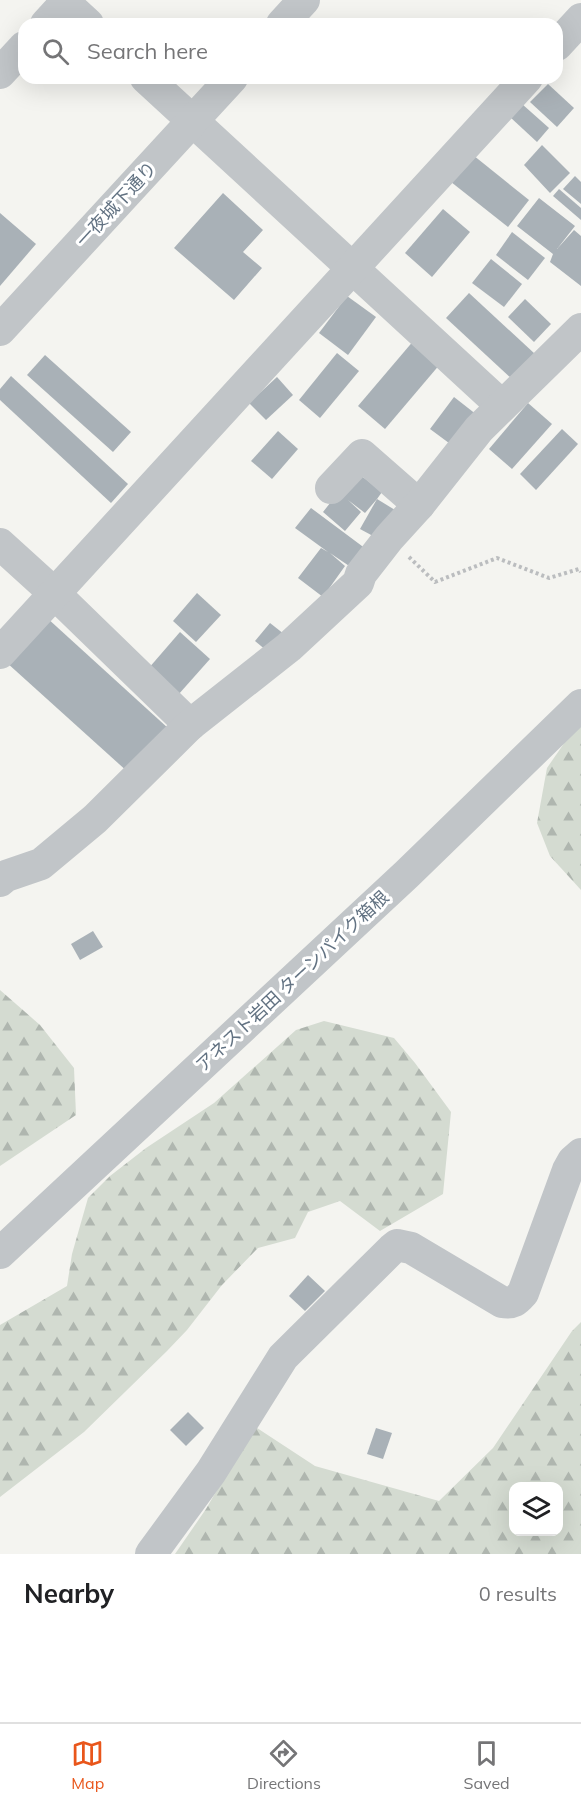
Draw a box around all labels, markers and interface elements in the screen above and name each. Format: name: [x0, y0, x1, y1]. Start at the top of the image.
search box: [18, 18, 563, 84]
icon: search: [39, 35, 72, 68]
text: Search here: [87, 37, 208, 65]
street label: 一夜城下通り: [71, 157, 161, 251]
street label: アネスト岩田 ターンパイク箱根: [191, 885, 393, 1077]
map controls: [509, 1482, 563, 1536]
button: layers: [509, 1482, 563, 1536]
text: Nearby: [24, 1577, 114, 1610]
text: 0 results: [479, 1581, 557, 1606]
tab: Map: [71, 1737, 104, 1793]
tab: Directions: [247, 1737, 321, 1793]
tab: Saved: [464, 1737, 510, 1793]

